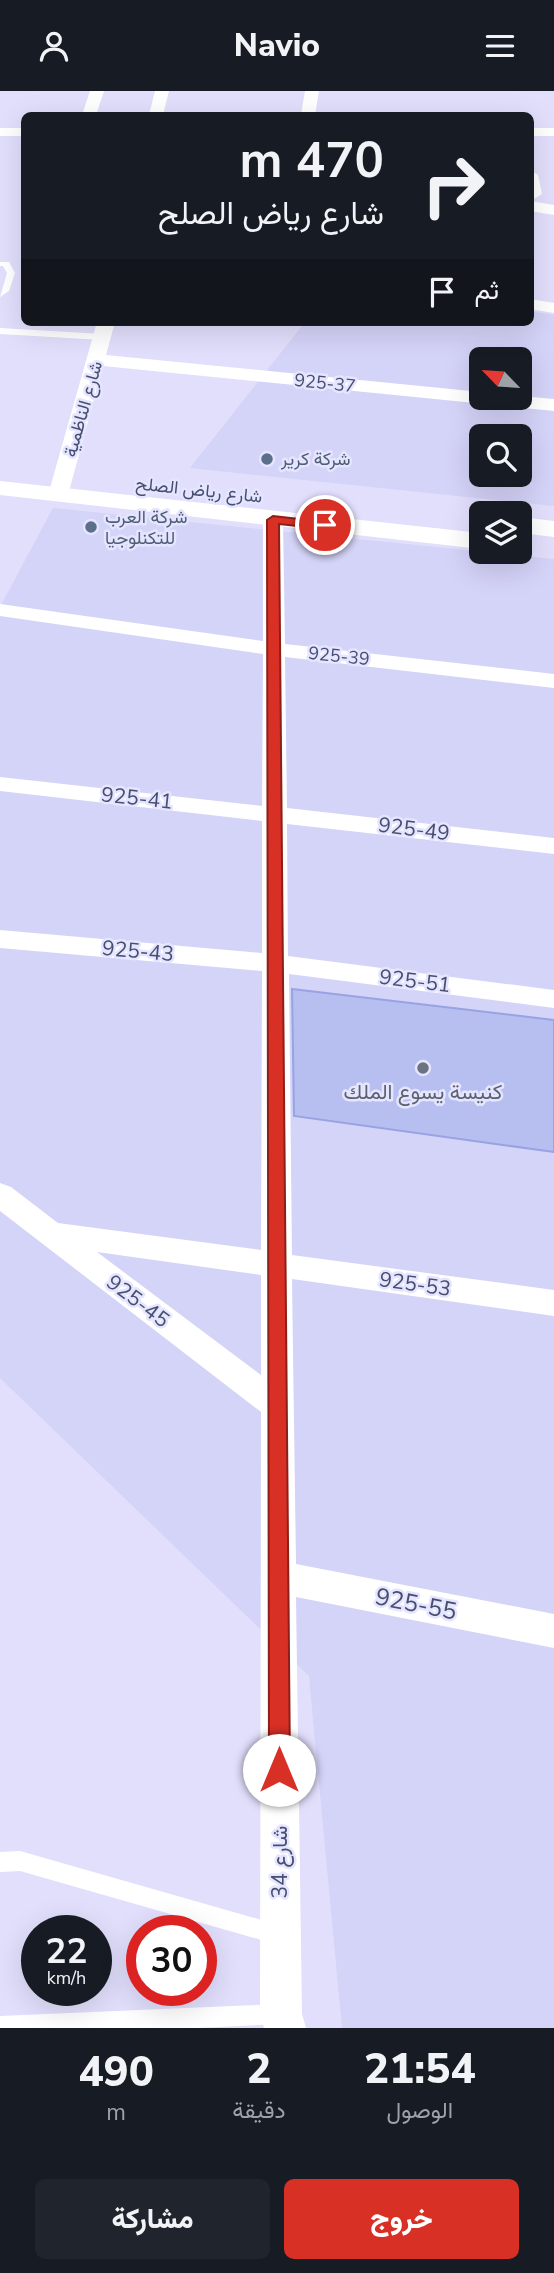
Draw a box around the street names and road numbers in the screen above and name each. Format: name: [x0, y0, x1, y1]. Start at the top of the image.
street label: شارع الناظمية: [58, 358, 108, 460]
street label: 925-37: [293, 368, 357, 398]
street label: شارع رياض الصلح: [134, 471, 264, 509]
street label: 925-39: [307, 641, 371, 671]
street label: 925-41: [100, 780, 174, 816]
street label: 925-49: [377, 811, 451, 847]
street label: 925-43: [101, 934, 175, 968]
street label: 925-51: [378, 963, 452, 999]
street label: 925-53: [377, 1265, 453, 1303]
street label: 925-45: [101, 1268, 175, 1334]
street label: 925-55: [373, 1580, 459, 1628]
street label: شارع 34: [266, 1826, 294, 1898]

